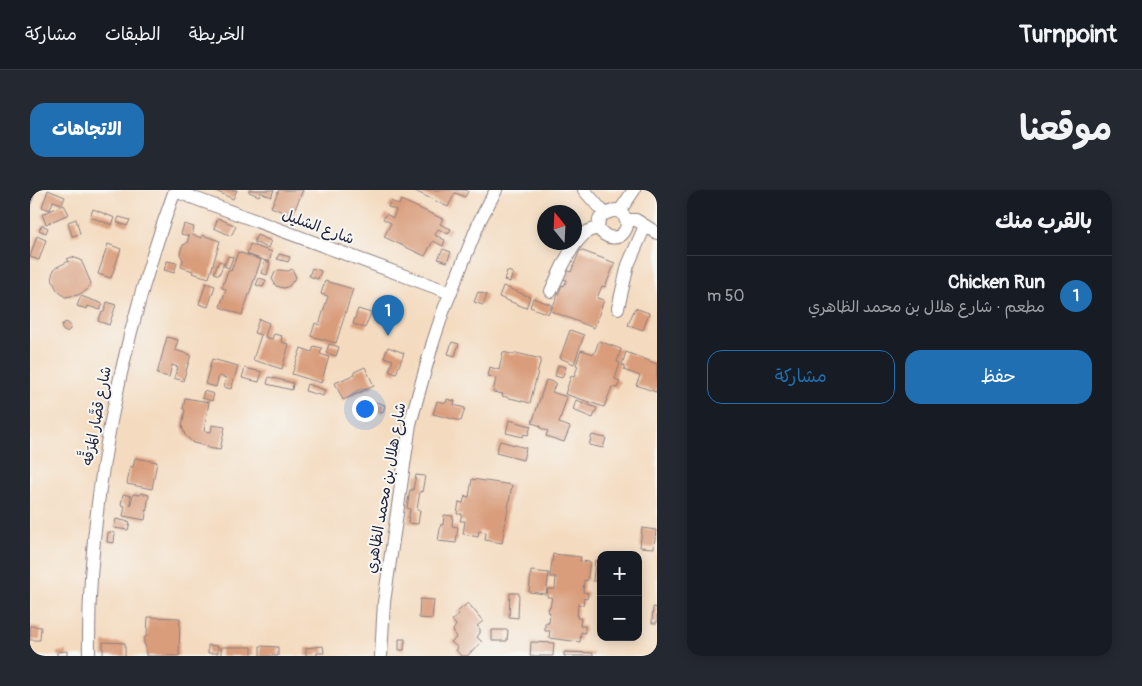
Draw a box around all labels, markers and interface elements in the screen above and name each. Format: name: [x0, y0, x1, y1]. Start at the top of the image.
text: Turnpoint: [1019, 20, 1117, 49]
text: مشاركة: [25, 23, 77, 46]
text: الطبقات: [105, 23, 161, 46]
text: الخريطة: [189, 23, 245, 46]
button: الاتجاهات: [30, 103, 144, 157]
text: موقعنا: [1019, 107, 1112, 151]
street label: شارع الشليل: [279, 205, 357, 249]
north arrow: [537, 205, 582, 250]
text: بالقرب منك: [995, 208, 1092, 235]
text: Chicken Run: [948, 270, 1045, 294]
text: 50 m: [707, 286, 744, 306]
text: 1: [1073, 286, 1079, 306]
pin: 1: [372, 295, 404, 336]
text: مطعم · شارع هلال بن محمد الظاهري: [808, 297, 1045, 317]
button: مشاركة: [707, 350, 895, 404]
button: حفظ: [905, 350, 1092, 404]
street label: شارع قصَّار المَرَقَّه: [75, 364, 116, 467]
your location: [352, 396, 378, 422]
street label: شارع هلال بن محمد الظاهري: [362, 401, 411, 575]
map controls: [597, 551, 642, 641]
button: +: [597, 551, 642, 596]
button: −: [597, 596, 642, 641]

